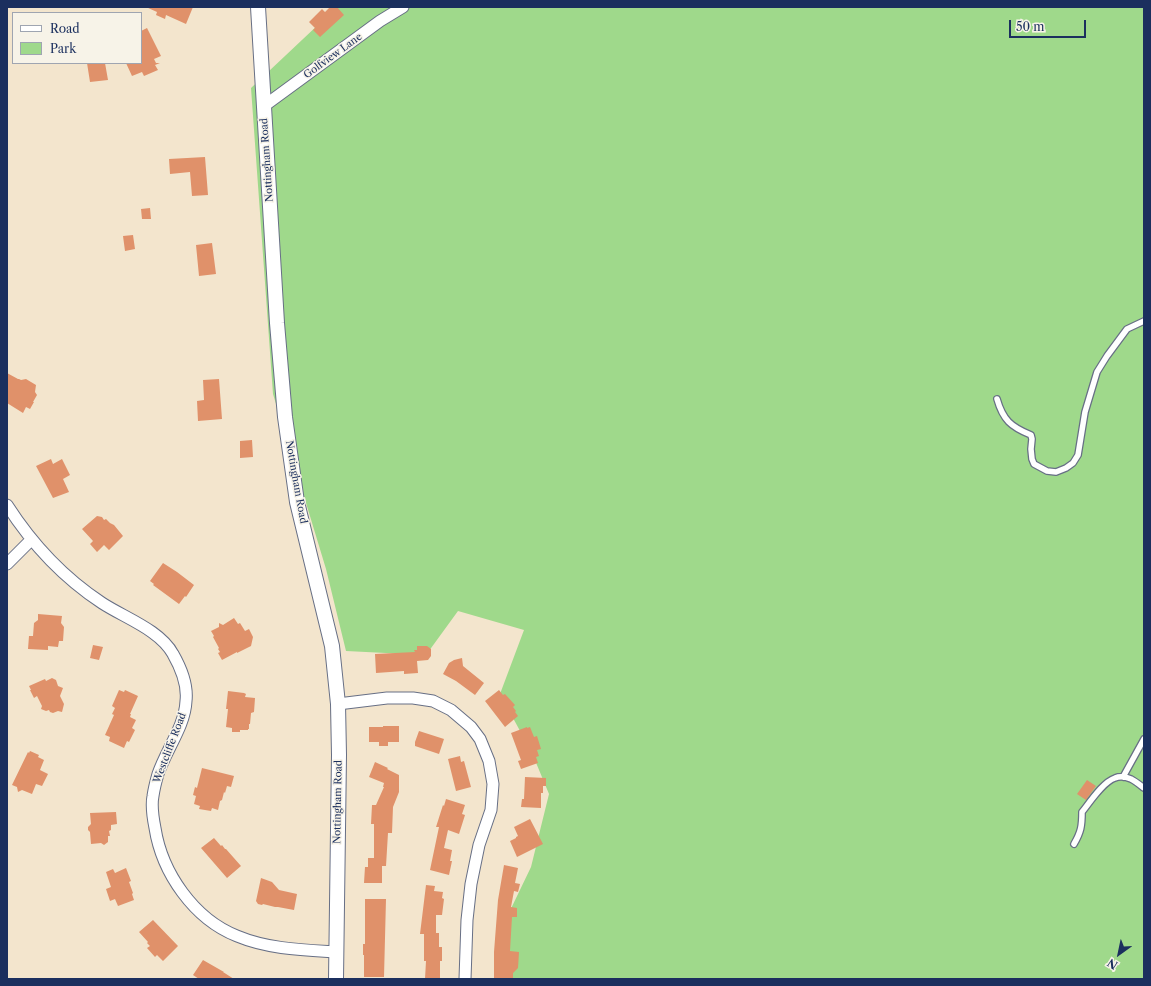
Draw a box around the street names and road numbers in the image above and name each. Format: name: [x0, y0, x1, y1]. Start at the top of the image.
street label: Golfview Lane: [301, 31, 365, 81]
street label: Nottingham Road: [258, 118, 276, 202]
street label: Nottingham Road: [283, 440, 309, 524]
street label: Westcliffe Road: [151, 711, 189, 785]
street label: Nottingham Road: [331, 760, 345, 844]

